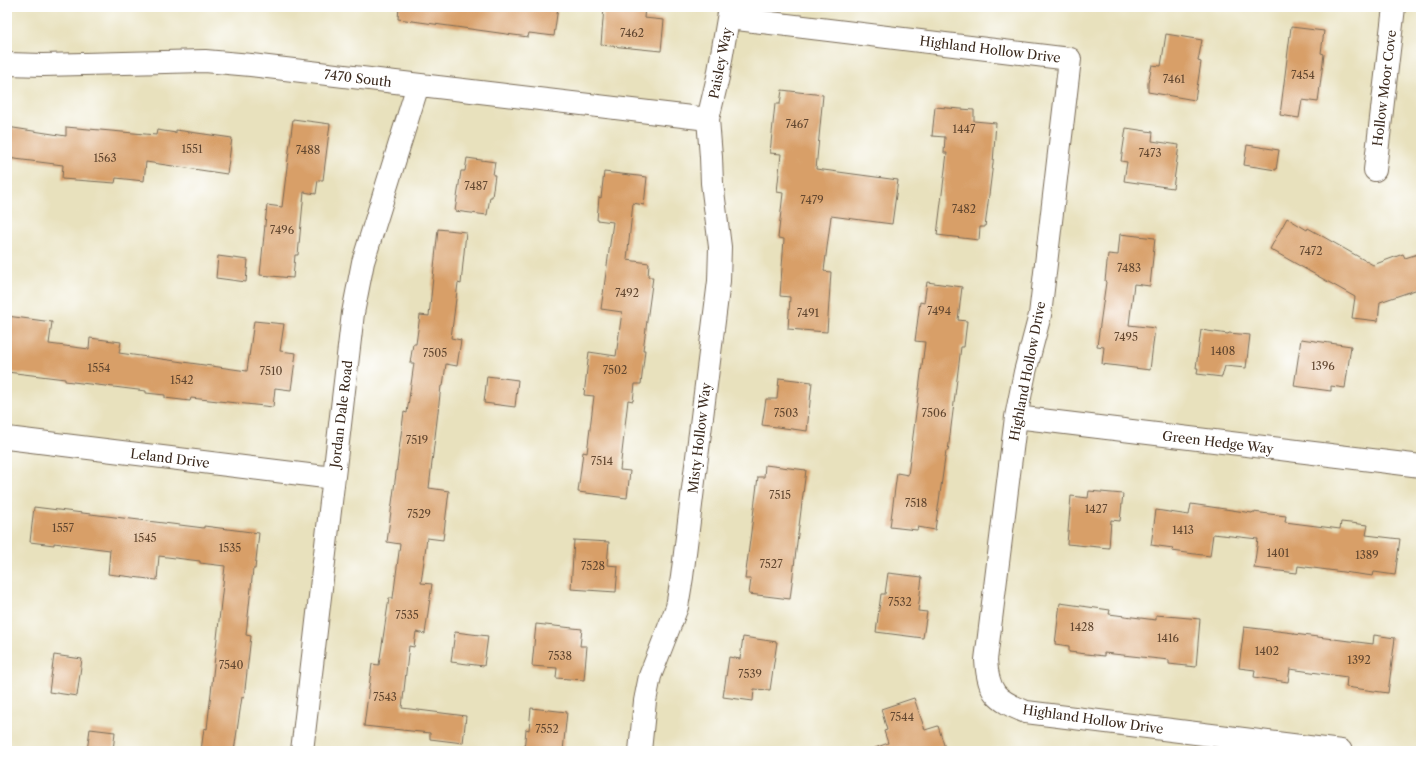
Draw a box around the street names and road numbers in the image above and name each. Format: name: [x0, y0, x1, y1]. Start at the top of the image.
street label: Paisley Way: [705, 25, 735, 100]
street label: Hollow Moor Cove: [1369, 29, 1399, 147]
street label: Highland Hollow Drive: [919, 32, 1061, 66]
street label: 7470 South: [323, 66, 393, 90]
street label: Highland Hollow Drive: [1006, 300, 1048, 442]
street label: Jordan Dale Road: [326, 359, 356, 471]
street label: Misty Hollow Way: [684, 381, 714, 494]
street label: Green Hedge Way: [1162, 427, 1275, 457]
street label: Leland Drive: [129, 445, 211, 471]
street label: Highland Hollow Drive: [1022, 701, 1164, 737]

